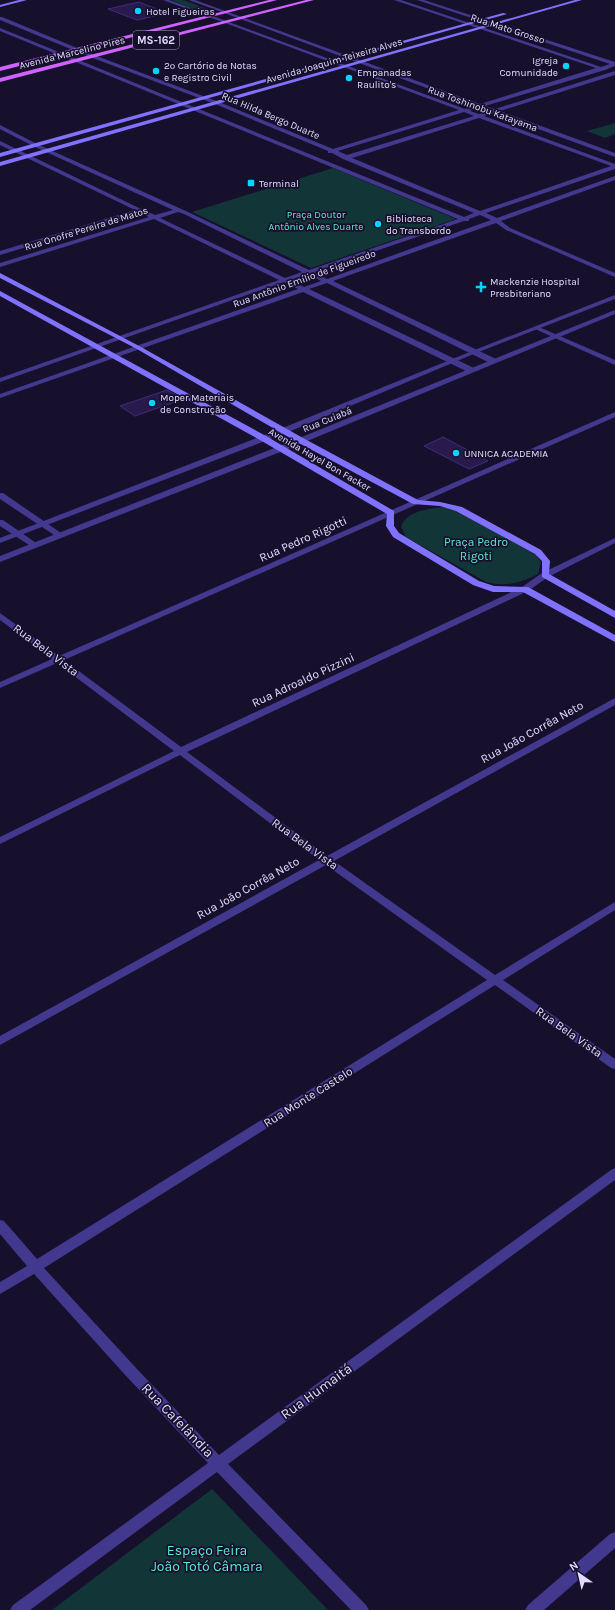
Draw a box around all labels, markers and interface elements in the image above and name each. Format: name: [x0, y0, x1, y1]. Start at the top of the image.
marker: Hotel Figueiras: [133, 6, 143, 16]
place label: Hotel Figueiras: [146, 6, 215, 18]
street label: Rua Mato Grosso: [469, 11, 546, 47]
road number: MS-162: [133, 31, 179, 49]
street label: Avenida Marcelino Pires: [18, 34, 126, 72]
street label: Avenida Joaquim Teixeira Alves: [265, 36, 404, 86]
place label: Igreja Comunidade: [499, 55, 558, 79]
place label: 2º Cartório de Notas e Registro Civil: [164, 60, 257, 84]
marker: Igreja Comunidade: [561, 61, 571, 71]
marker: 2º Cartório de Notas e Registro Civil: [151, 66, 161, 76]
place label: Empanadas Raulito's: [357, 67, 412, 91]
marker: Empanadas Raulito's: [344, 73, 354, 83]
street label: Rua Toshinobu Katayama: [426, 84, 539, 134]
street label: Rua Hilda Bergo Duarte: [220, 90, 321, 142]
marker: Terminal: [246, 178, 256, 188]
place label: Terminal: [259, 178, 299, 190]
street label: Rua Onofre Pereira de Matos: [23, 204, 149, 253]
park label: Praça Doutor Antônio Alves Duarte: [269, 209, 363, 233]
place label: Biblioteca do Transbordo: [386, 213, 451, 237]
marker: Biblioteca do Transbordo: [373, 219, 383, 229]
street label: Rua Antônio Emílio de Figueiredo: [231, 247, 377, 310]
place label: Mackenzie Hospital Presbiteriano: [490, 276, 579, 300]
marker: Mackenzie Hospital Presbiteriano: [475, 281, 487, 293]
place label: Moper Materiais de Construção: [160, 392, 234, 416]
marker: Moper Materiais de Construção: [147, 398, 157, 408]
street label: Rua Cuiabá: [301, 405, 354, 435]
street label: Avenida Hayel Bon Facker: [266, 426, 373, 494]
marker: UNNICA ACADEMIA: [451, 448, 461, 458]
place label: UNNICA ACADEMIA: [464, 448, 548, 460]
street label: Rua Pedro Rigotti: [257, 513, 349, 565]
park label: Praça Pedro Rigoti: [444, 535, 508, 563]
street label: Rua Bela Vista: [11, 621, 81, 679]
street label: Rua Adroaldo Pizzini: [250, 650, 356, 710]
street label: Rua João Corrêa Neto: [478, 698, 586, 766]
street label: Rua Bela Vista: [269, 815, 341, 873]
street label: Rua João Corrêa Neto: [194, 854, 302, 922]
street label: Rua Bela Vista: [533, 1004, 605, 1060]
street label: Rua Monte Castelo: [261, 1064, 355, 1130]
street label: Rua Humaitá: [277, 1360, 355, 1423]
street label: Rua Cafelândia: [138, 1380, 217, 1461]
park label: Espaço Feira João Totó Câmara: [151, 1542, 263, 1575]
north arrow: [559, 1554, 599, 1594]
text: N: [567, 1559, 581, 1574]

